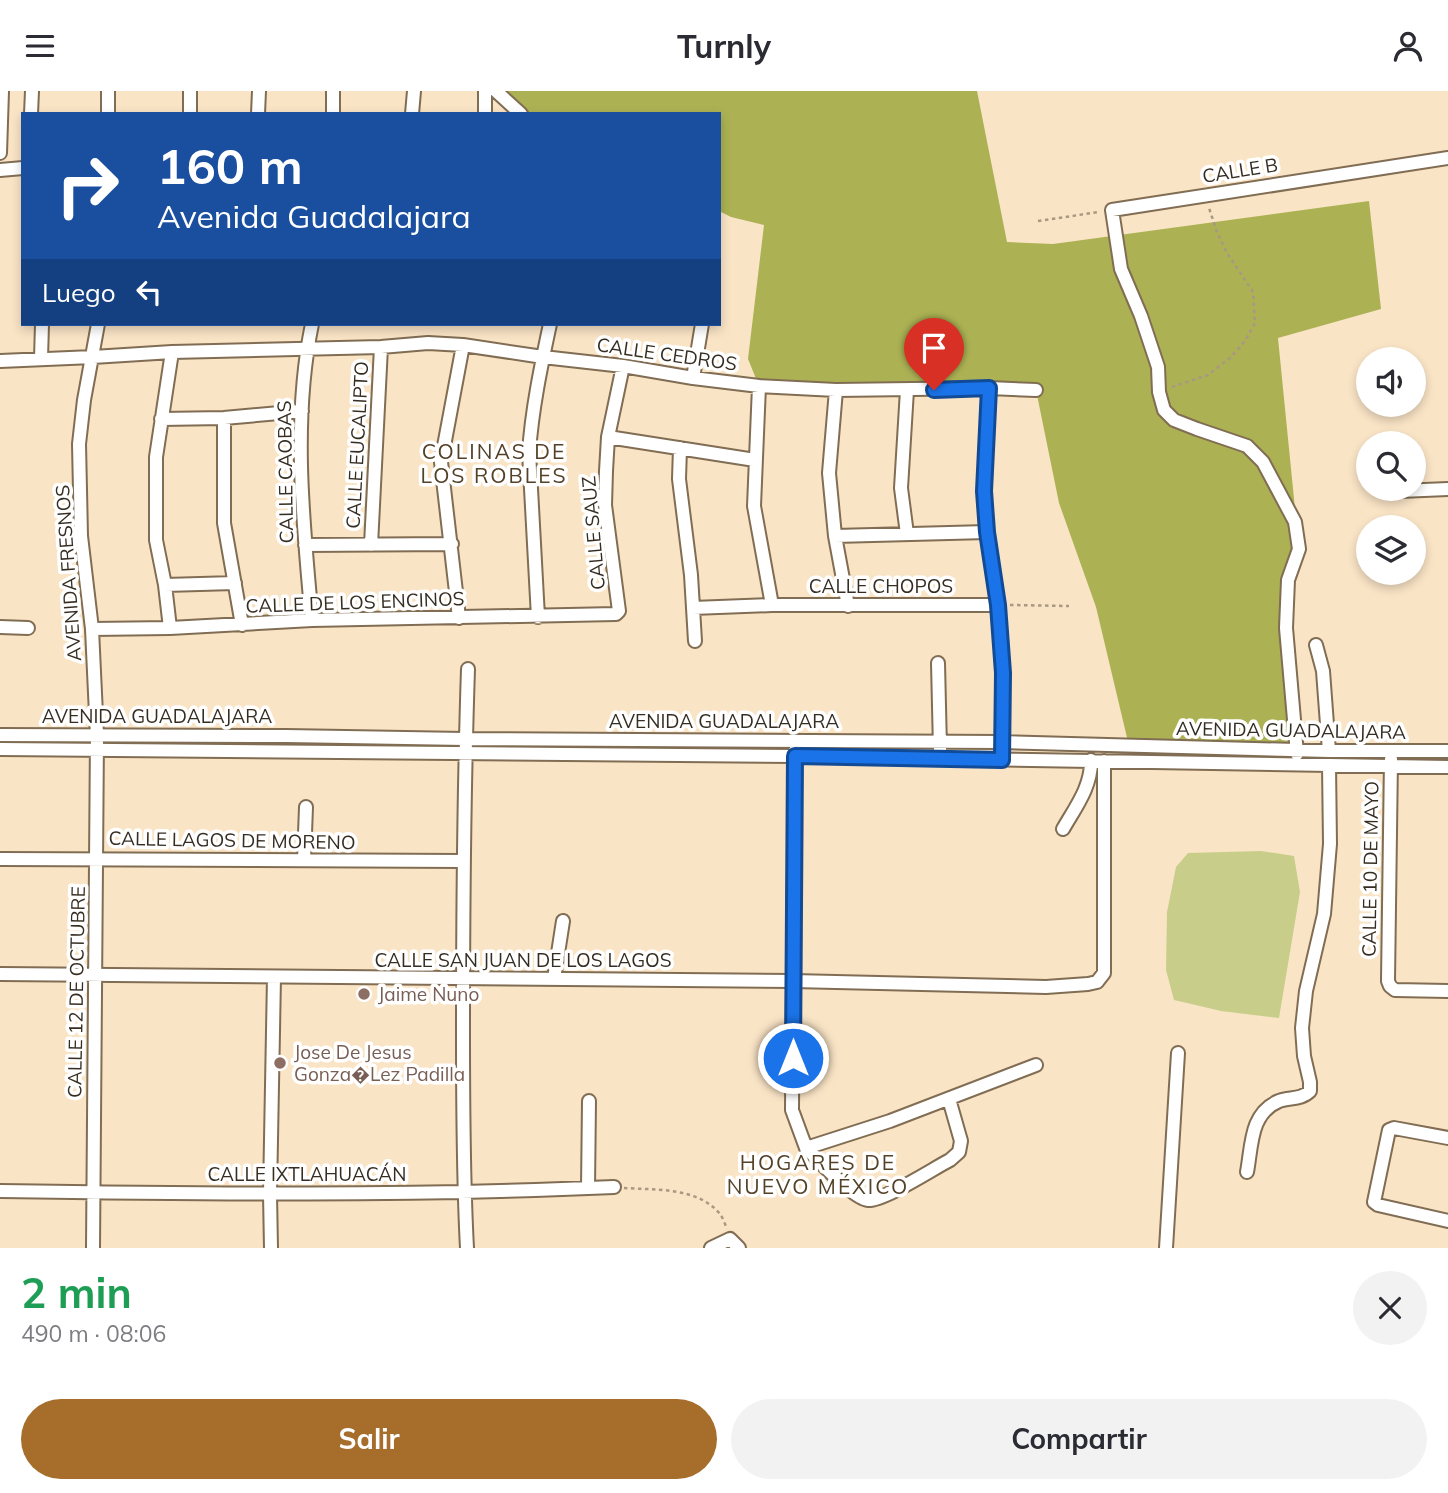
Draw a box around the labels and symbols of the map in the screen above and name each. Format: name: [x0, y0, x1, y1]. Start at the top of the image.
street label: CALLE B: [1200, 152, 1280, 188]
pin: [904, 318, 964, 390]
street label: CALLE CEDROS: [595, 332, 739, 376]
street label: CALLE EUCALIPTO: [341, 361, 373, 529]
street label: CALLE CAOBAS: [272, 400, 298, 544]
district label: COLINAS DE LOS ROBLES: [420, 438, 568, 488]
street label: CALLE SAUZ: [576, 475, 610, 591]
street label: AVENIDA FRESNOS: [50, 484, 86, 662]
street label: CALLE CHOPOS: [809, 574, 953, 598]
street label: CALLE DE LOS ENCINOS: [245, 586, 465, 618]
street label: AVENIDA GUADALAJARA: [42, 704, 272, 728]
street label: AVENIDA GUADALAJARA: [609, 709, 839, 733]
street label: AVENIDA GUADALAJARA: [1176, 716, 1406, 744]
street label: CALLE 10 DE MAYO: [1356, 781, 1384, 957]
street label: CALLE LAGOS DE MORENO: [108, 826, 356, 854]
street label: CALLE 12 DE OCTUBRE: [62, 886, 90, 1098]
street label: CALLE SAN JUAN DE LOS LAGOS: [374, 948, 672, 972]
place label: Jaime Nuno: [378, 982, 479, 1006]
marker: Jaime Nuno: [356, 986, 372, 1002]
position arrow: [756, 1021, 830, 1095]
place label: Jose De Jesus Gonza�Lez Padilla: [294, 1040, 465, 1086]
marker: Jose De Jesus Gonza�Lez Padilla: [272, 1055, 288, 1071]
district label: HOGARES DE NUEVO MÉXICO: [727, 1149, 909, 1199]
street label: CALLE IXTLAHUACÁN: [207, 1162, 407, 1186]

